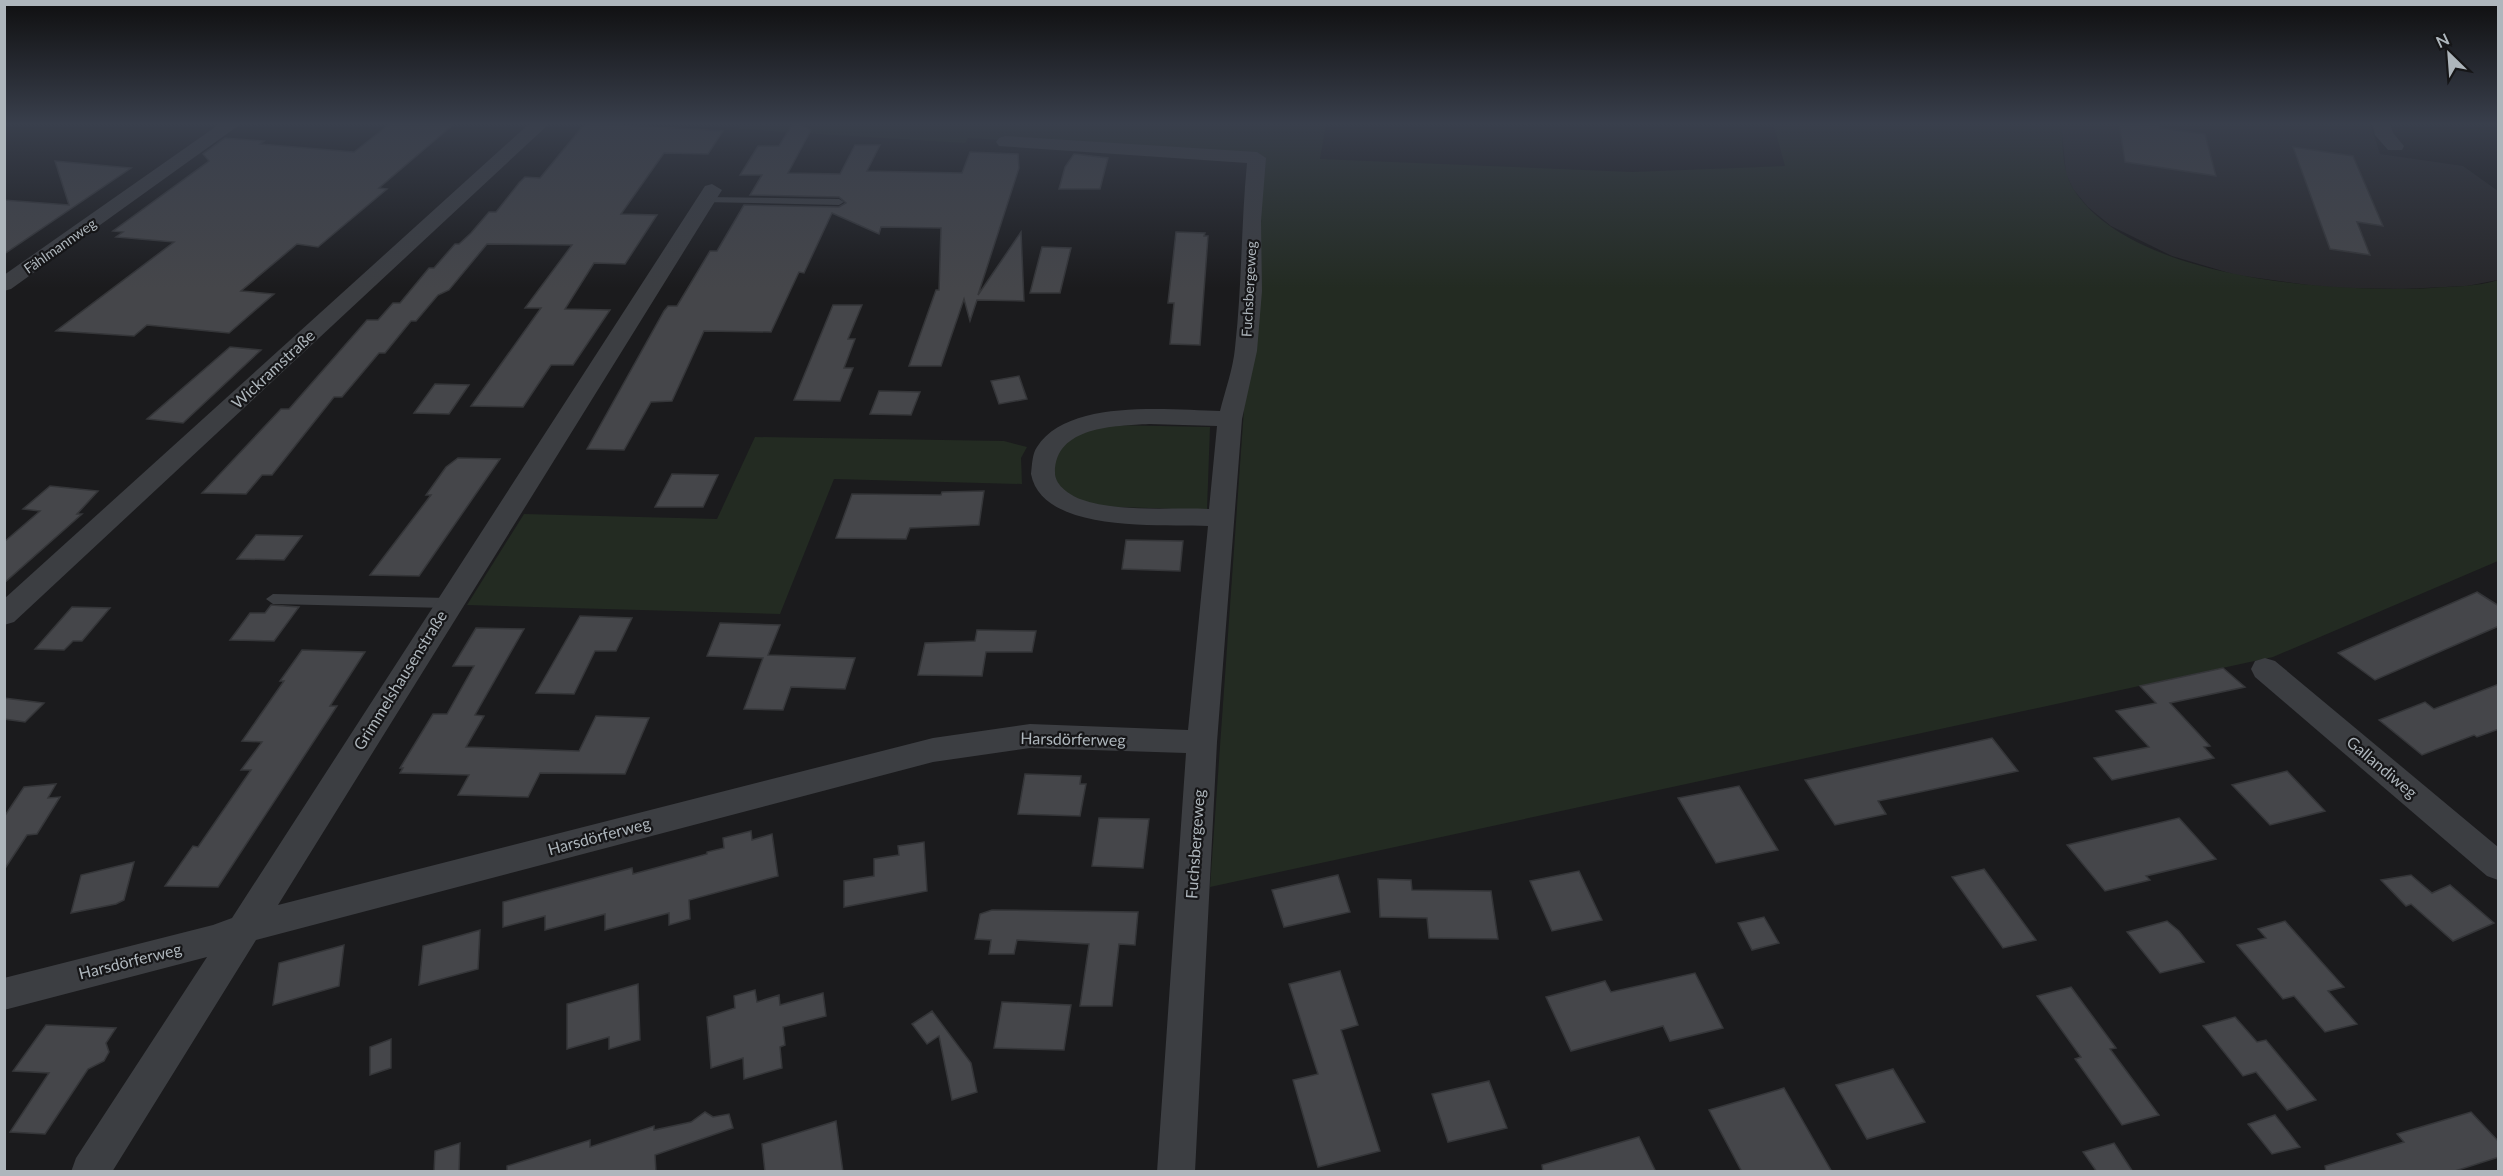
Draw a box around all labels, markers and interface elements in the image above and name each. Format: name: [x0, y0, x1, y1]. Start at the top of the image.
north arrow: [2419, 24, 2479, 84]
text: N: [2433, 29, 2452, 51]
street label: Fählmannweg: [20, 214, 99, 277]
street label: Fuchsbergeweg: [1238, 241, 1260, 337]
street label: Wickramstraße: [227, 325, 318, 412]
street label: Grimmelshausenstraße: [349, 606, 450, 753]
street label: Harsdörferweg: [1020, 728, 1126, 749]
street label: Gallandiweg: [2343, 732, 2421, 802]
street label: Fuchsbergeweg: [1181, 789, 1208, 899]
street label: Harsdörferweg: [546, 813, 652, 858]
street label: Harsdörferweg: [76, 939, 183, 982]

